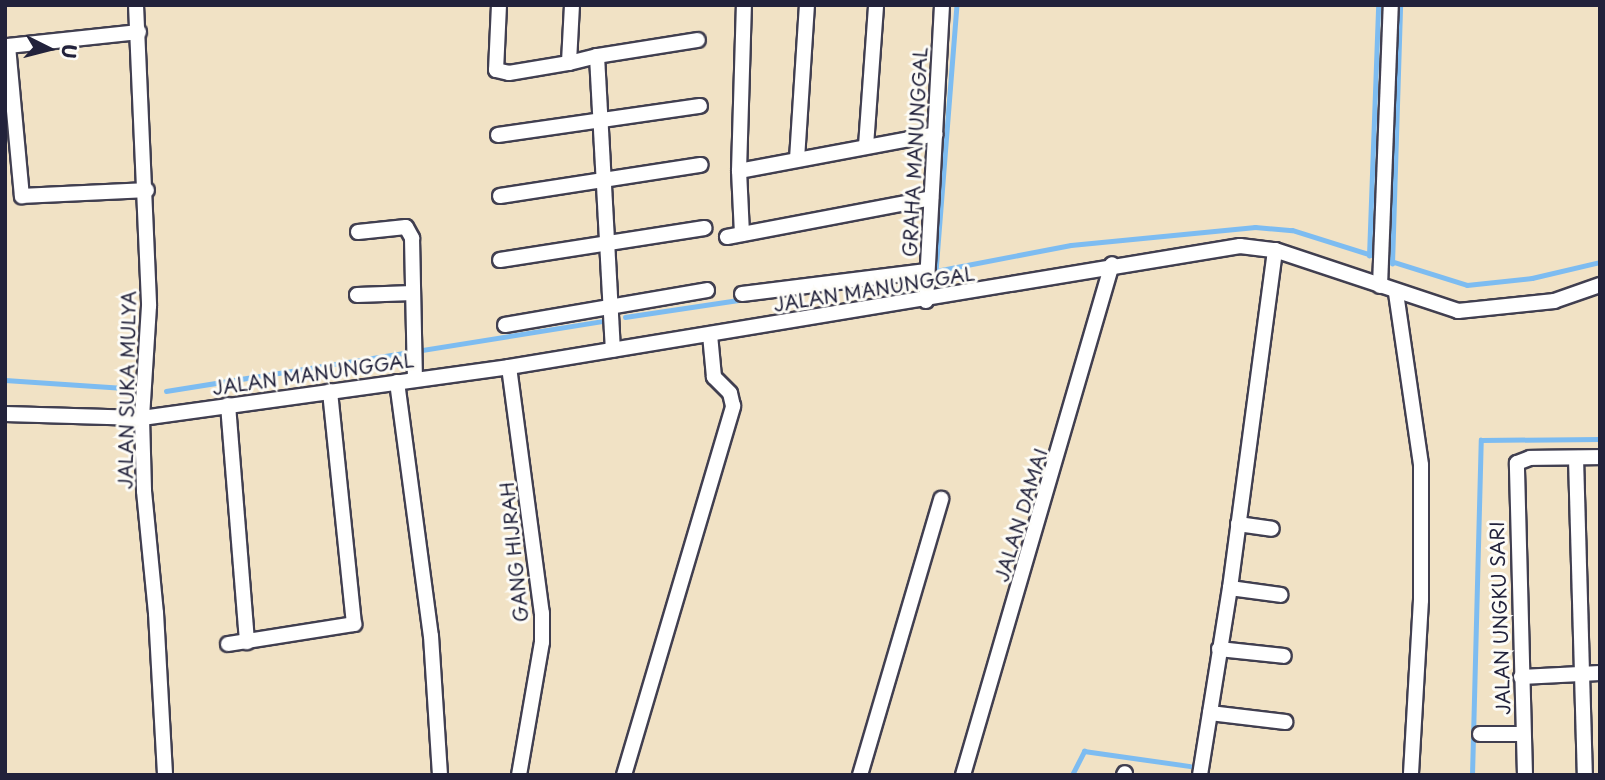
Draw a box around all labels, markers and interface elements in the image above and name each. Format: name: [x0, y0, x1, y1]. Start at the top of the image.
north arrow: [14, 14, 84, 84]
text: U: [55, 43, 85, 60]
street label: GRAHA MANUNGGAL: [898, 46, 932, 258]
street label: JALAN MANUNGGAL: [772, 262, 976, 316]
street label: JALAN SUKA MULYA: [114, 290, 140, 490]
street label: JALAN MANUNGGAL: [211, 349, 415, 399]
street label: JALAN DAMAI: [990, 446, 1052, 584]
street label: GANG HIJRAH: [495, 480, 533, 624]
street label: JALAN UNGKU SARI: [1485, 520, 1515, 716]

